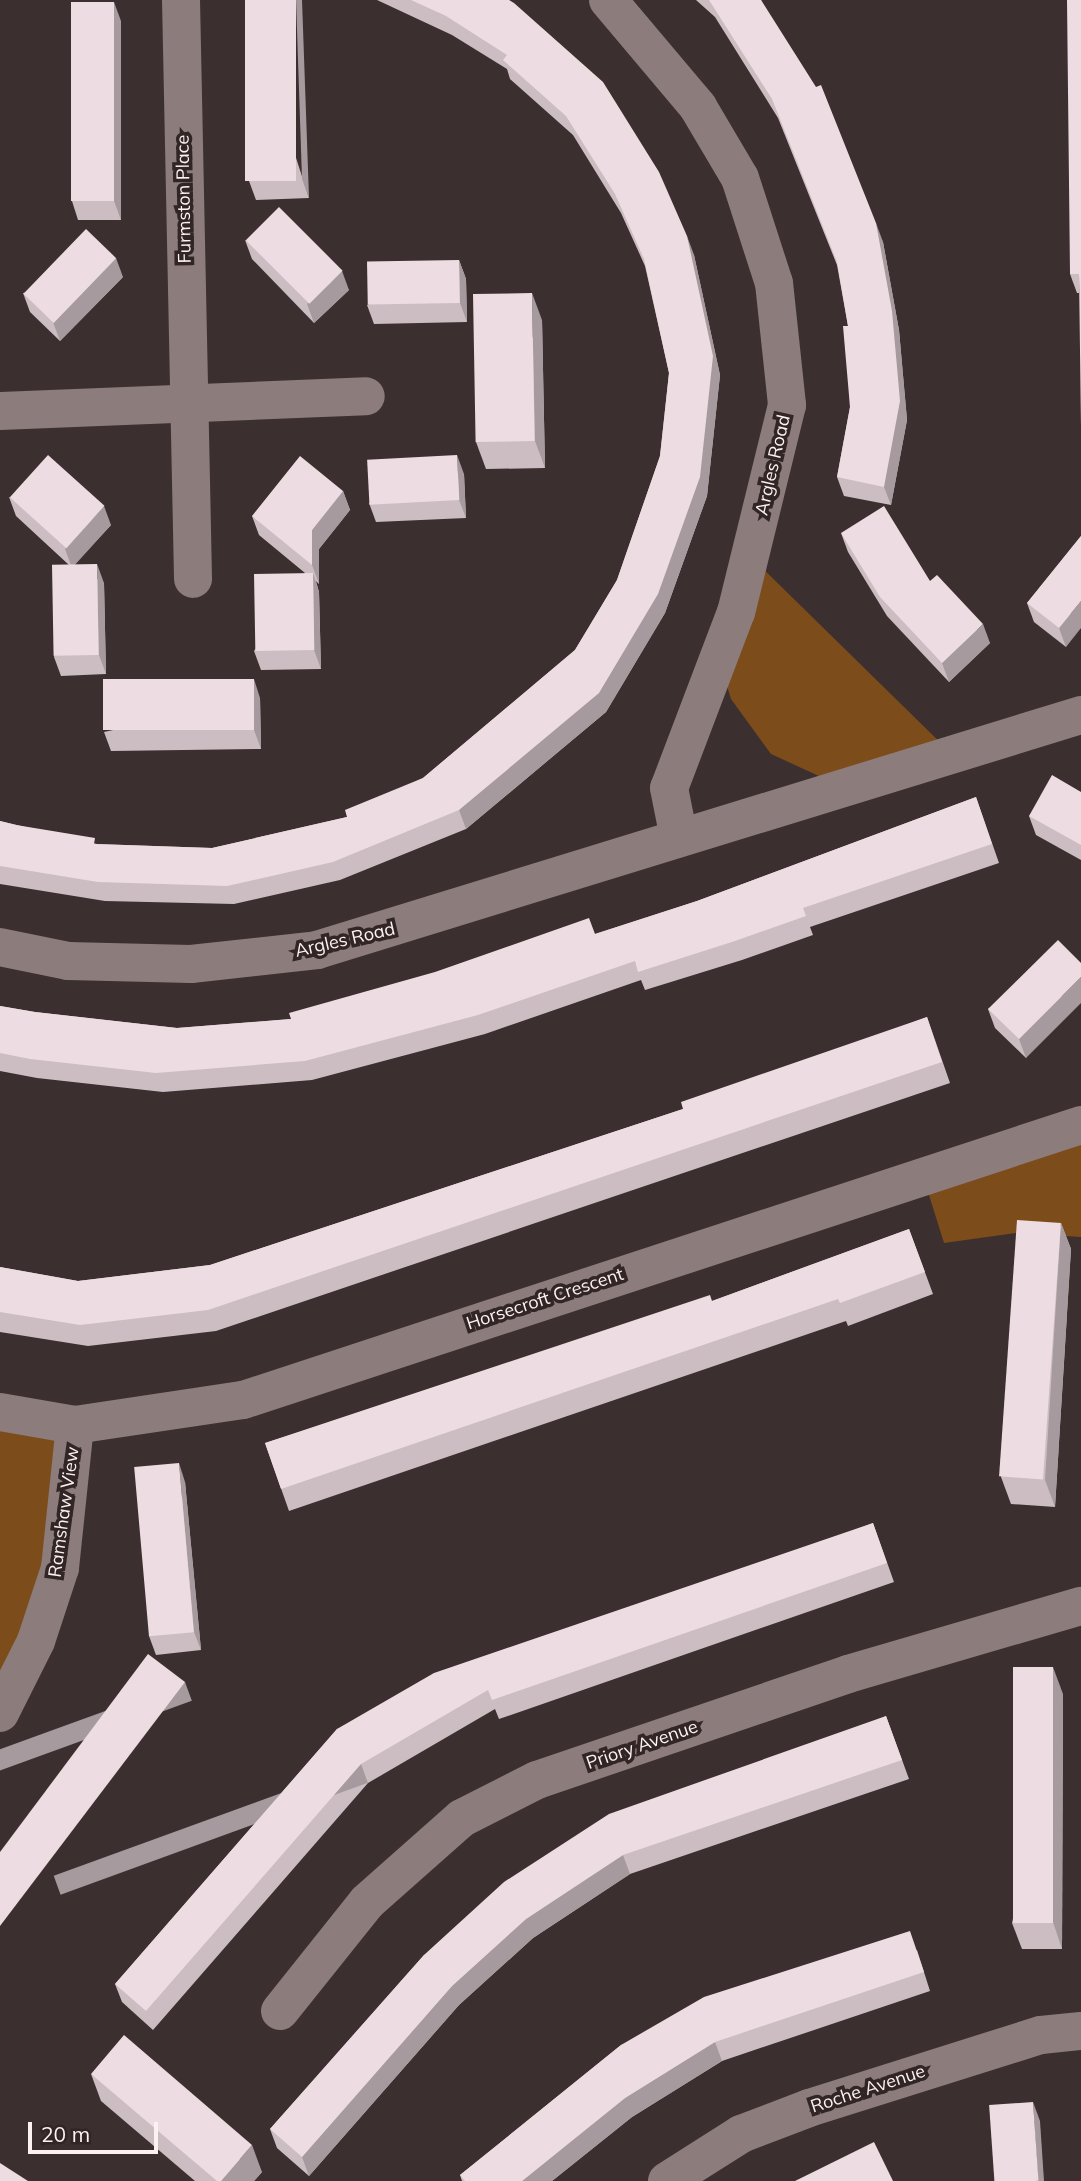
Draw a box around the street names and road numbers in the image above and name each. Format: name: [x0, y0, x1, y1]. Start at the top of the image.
street label: Furmston Place: [172, 135, 196, 263]
street label: Argles Road: [751, 413, 795, 517]
street label: Argles Road: [293, 918, 397, 962]
street label: Horsecroft Crescent: [464, 1263, 626, 1335]
street label: Ramshaw View: [44, 1445, 84, 1579]
street label: Priory Avenue: [583, 1716, 701, 1774]
street label: Roche Avenue: [808, 2060, 928, 2118]

